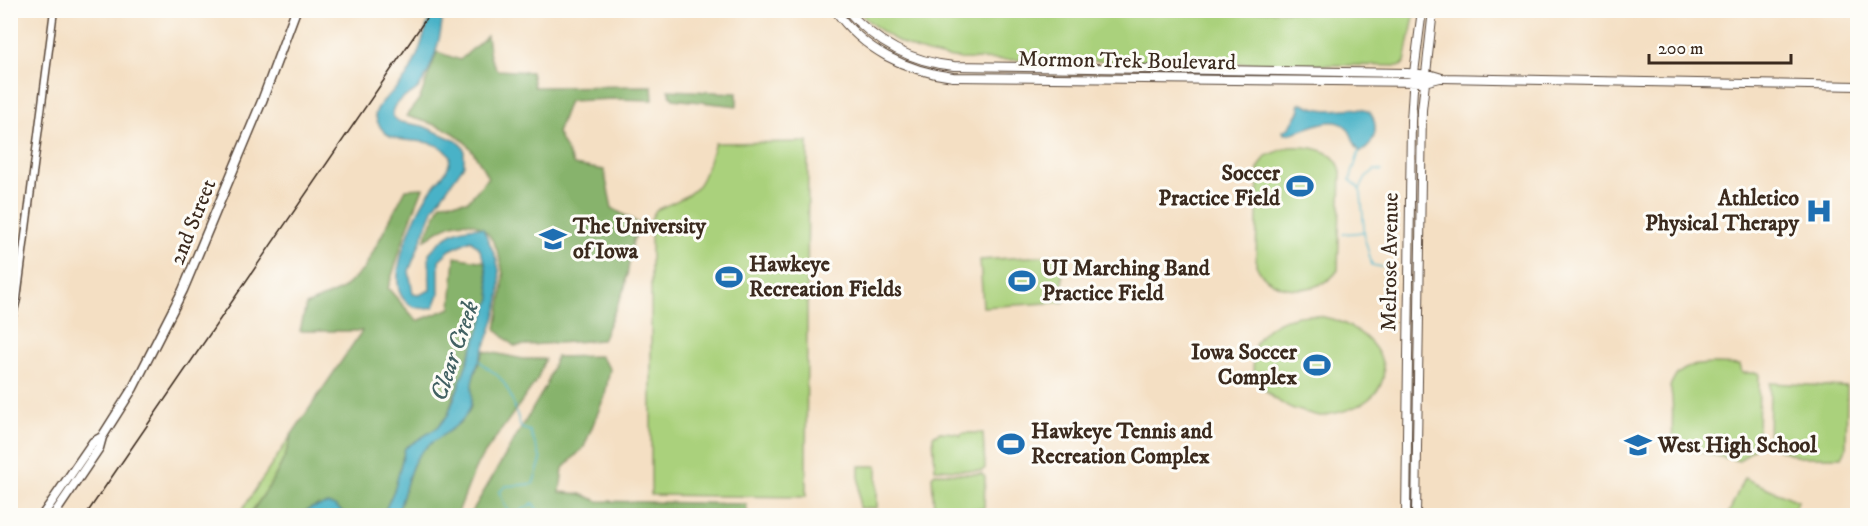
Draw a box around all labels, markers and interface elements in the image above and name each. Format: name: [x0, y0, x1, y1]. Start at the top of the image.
scale bar: [1649, 27, 1792, 65]
text: 200 m: [1658, 38, 1704, 60]
street label: Mormon Trek Boulevard: [1018, 46, 1236, 76]
place label: Soccer Practice Field: [1158, 160, 1281, 212]
sports icon: Soccer Practice Field: [1285, 171, 1315, 201]
street label: 2nd Street: [164, 175, 222, 269]
place label: Athletico Physical Therapy: [1645, 185, 1800, 237]
street label: Melrose Avenue: [1375, 192, 1405, 332]
hospital icon: Athletico Physical Therapy: [1804, 196, 1834, 226]
place label: The University of Iowa: [572, 213, 707, 265]
school or university icon: The University of Iowa: [538, 224, 568, 254]
place label: Hawkeye Recreation Fields: [749, 251, 902, 303]
place label: UI Marching Band Practice Field: [1042, 255, 1211, 307]
sports icon: Hawkeye Recreation Fields: [714, 262, 744, 292]
sports icon: UI Marching Band Practice Field: [1007, 266, 1037, 296]
water label: Clear Creek: [424, 297, 486, 405]
place label: Iowa Soccer Complex: [1191, 339, 1298, 391]
sports icon: Iowa Soccer Complex: [1302, 350, 1332, 380]
place label: Hawkeye Tennis and Recreation Complex: [1031, 418, 1214, 470]
sports icon: Hawkeye Tennis and Recreation Complex: [996, 429, 1026, 459]
school or university icon: West High School: [1623, 430, 1653, 460]
place label: West High School: [1657, 432, 1817, 459]

